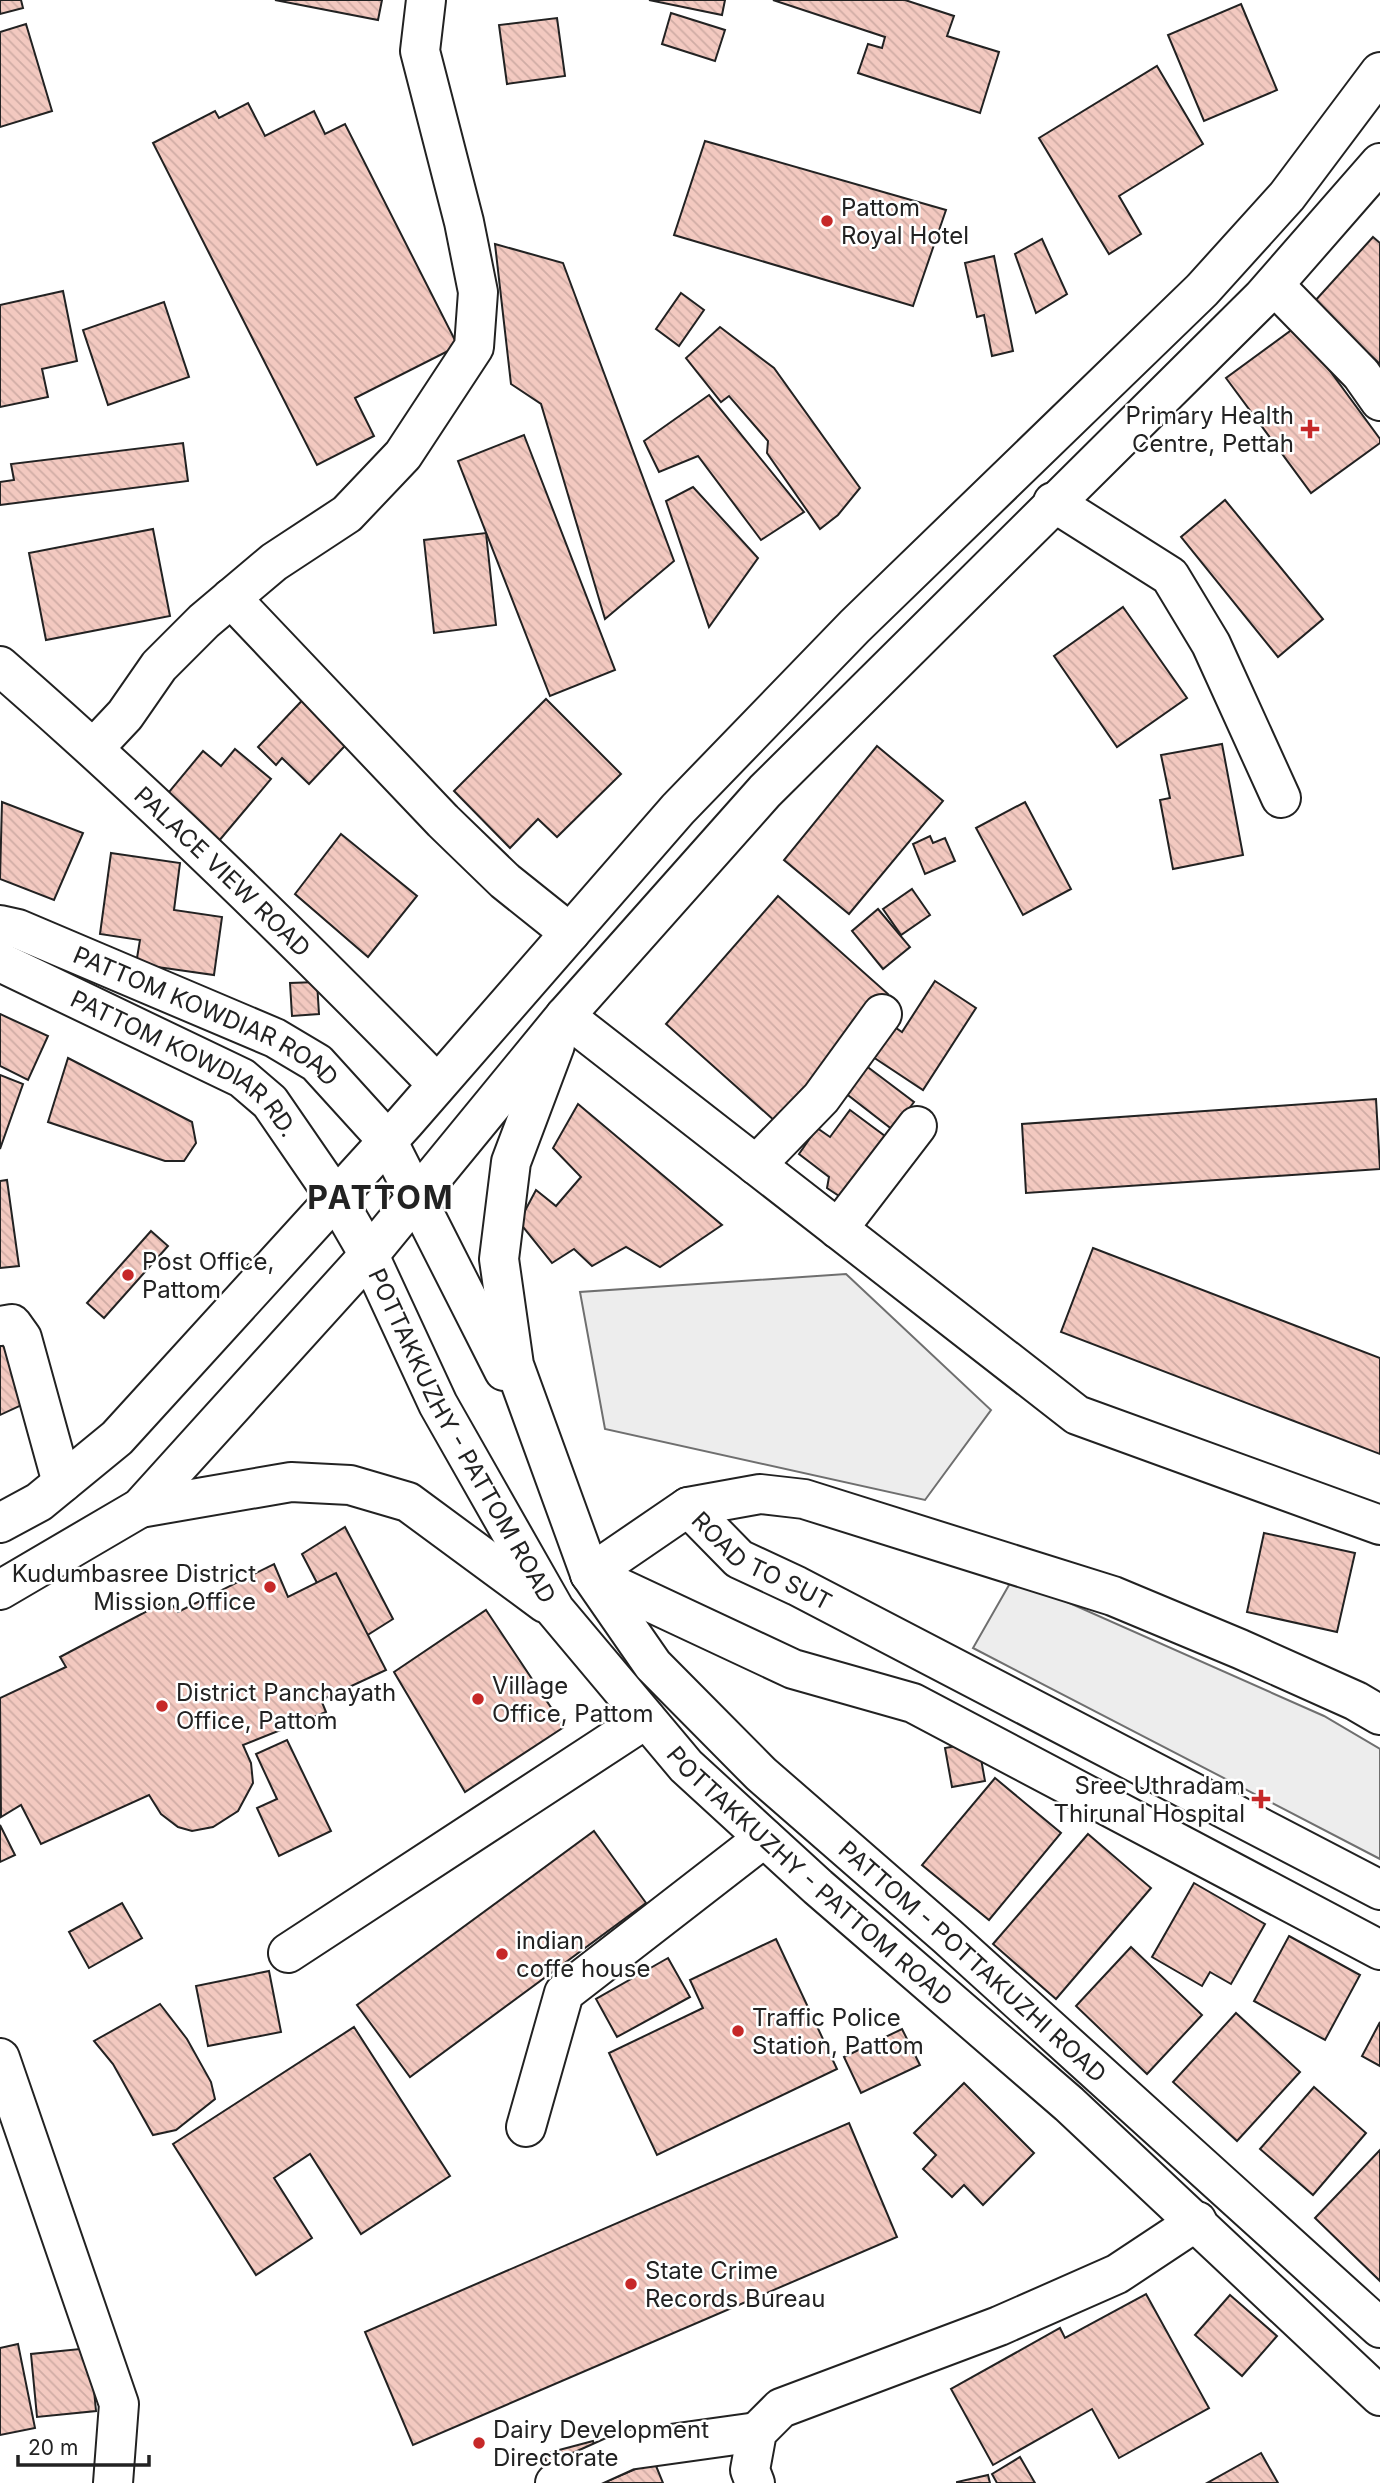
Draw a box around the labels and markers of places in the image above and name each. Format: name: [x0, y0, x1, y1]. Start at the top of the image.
place label: Pattom Royal Hotel: [841, 193, 969, 250]
marker: Pattom Royal Hotel: [819, 213, 835, 229]
place label: Primary Health Centre, Pettah: [1126, 401, 1294, 458]
marker: Primary Health Centre, Pettah: [1300, 419, 1320, 439]
place label: Post Office, Pattom: [142, 1247, 274, 1304]
marker: Post Office, Pattom: [120, 1267, 136, 1283]
place label: Kudumbasree District Mission Office: [12, 1559, 256, 1616]
marker: Kudumbasree District Mission Office: [262, 1579, 278, 1595]
place label: Village Office, Pattom: [492, 1671, 653, 1728]
place label: District Panchayath Office, Pattom: [176, 1678, 396, 1735]
marker: Village Office, Pattom: [470, 1691, 486, 1707]
marker: District Panchayath Office, Pattom: [154, 1698, 170, 1714]
place label: Sree Uthradam Thirunal Hospital: [1053, 1771, 1245, 1828]
marker: Sree Uthradam Thirunal Hospital: [1251, 1789, 1271, 1809]
place label: indian coffe house: [516, 1926, 650, 1983]
marker: indian coffe house: [494, 1946, 510, 1962]
place label: Traffic Police Station, Pattom: [752, 2003, 924, 2060]
marker: Traffic Police Station, Pattom: [730, 2023, 746, 2039]
place label: State Crime Records Bureau: [645, 2256, 825, 2313]
marker: State Crime Records Bureau: [623, 2276, 639, 2292]
place label: Dairy Development Directorate: [493, 2415, 709, 2472]
marker: Dairy Development Directorate: [471, 2435, 487, 2451]

